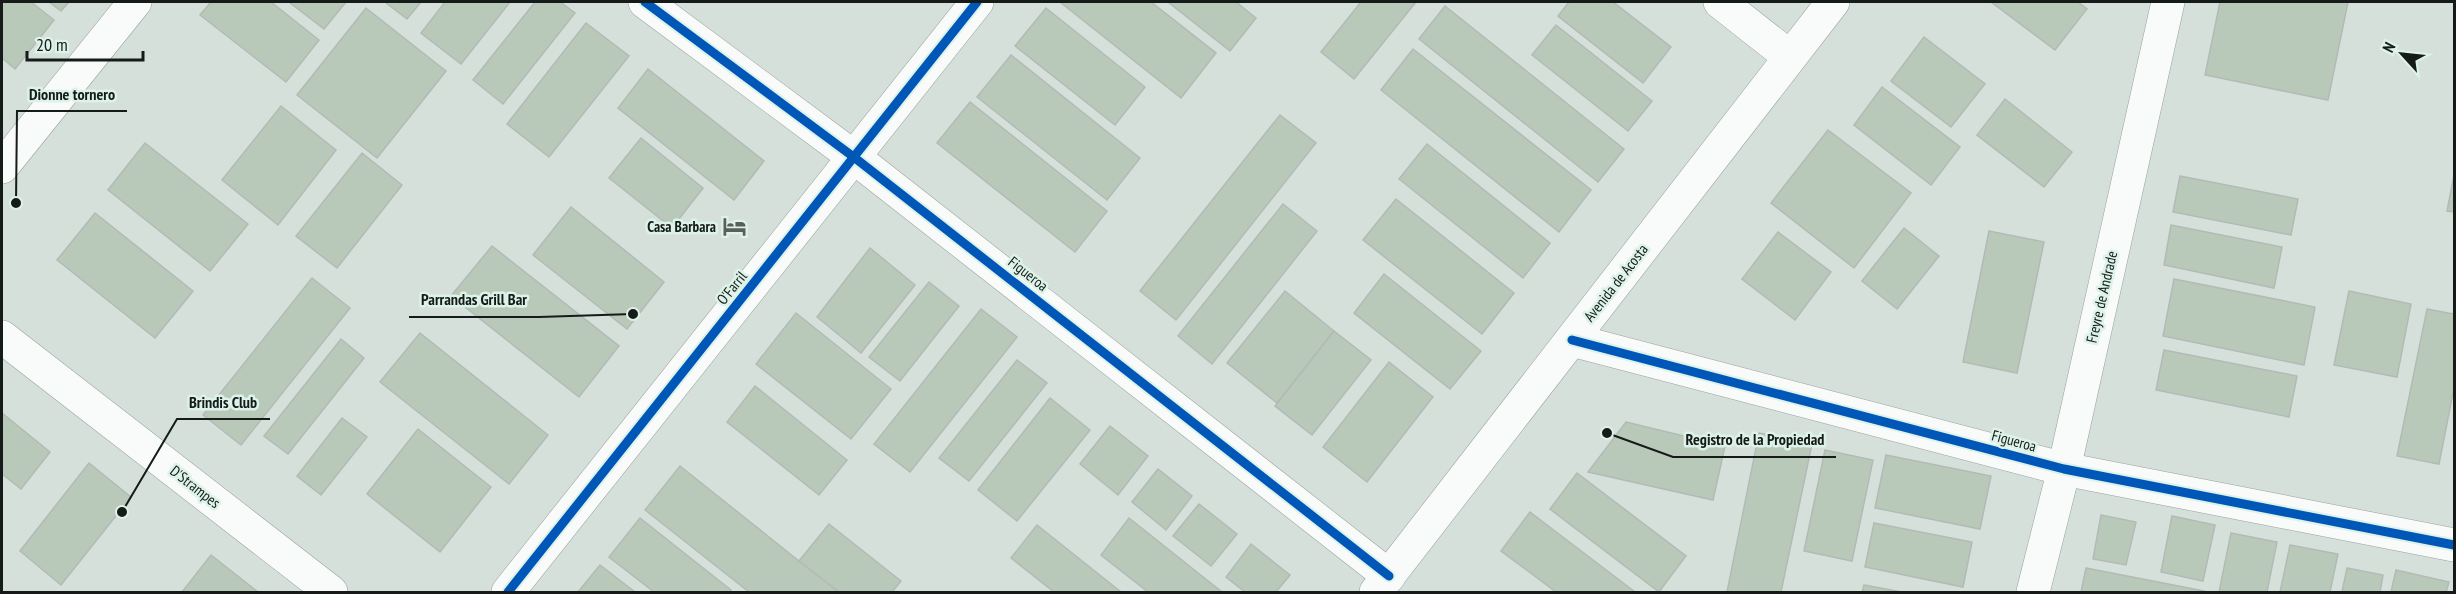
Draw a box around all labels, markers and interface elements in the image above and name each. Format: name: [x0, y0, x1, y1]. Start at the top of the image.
scale bar: [27, 24, 142, 62]
north arrow: [2372, 24, 2432, 84]
text: 20 m: [36, 33, 68, 56]
text: N: [2378, 39, 2400, 56]
callout: Dionne tornero: [17, 77, 127, 111]
text: Dionne tornero: [29, 84, 115, 104]
hotel icon: Casa Barbara: [721, 214, 747, 240]
place label: Casa Barbara: [647, 217, 716, 236]
street label: Avenida de Acosta: [1579, 240, 1652, 325]
street label: Freyre de Andrade: [2082, 249, 2121, 345]
street label: Figueroa: [1005, 252, 1052, 295]
street label: O'Farril: [712, 267, 751, 308]
callout: Parrandas Grill Bar: [409, 283, 539, 317]
text: Parrandas Grill Bar: [421, 289, 527, 309]
callout: Brindis Club: [177, 385, 270, 419]
text: Brindis Club: [189, 392, 257, 412]
callout: Registro de la Propiedad: [1673, 423, 1836, 457]
street label: Figueroa: [1990, 425, 2038, 456]
text: Registro de la Propiedad: [1686, 429, 1824, 449]
street label: D'Strampes: [166, 461, 224, 512]

